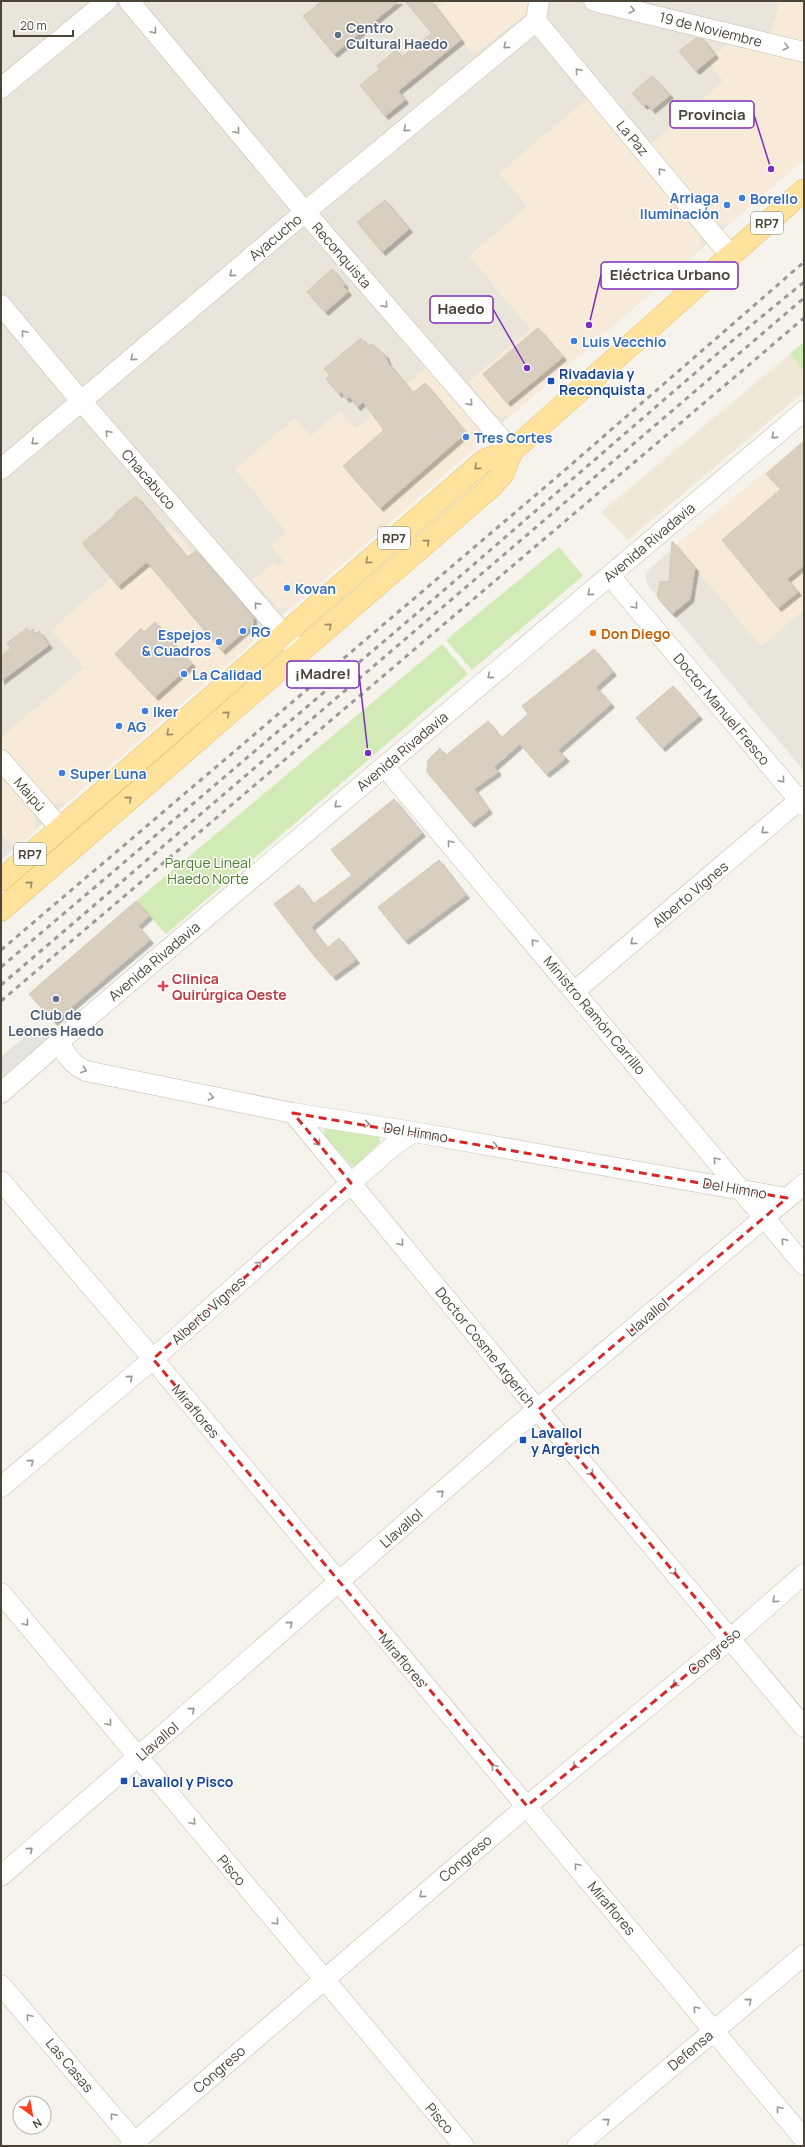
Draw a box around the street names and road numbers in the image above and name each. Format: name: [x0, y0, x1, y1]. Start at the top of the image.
street label: 19 de Noviembre: [658, 7, 764, 51]
street label: La Paz: [613, 116, 653, 160]
street label: Ayacucho: [245, 209, 305, 265]
road number: RP7: [751, 212, 783, 234]
street label: Reconquista: [308, 218, 376, 292]
street label: Chacabuco: [118, 445, 180, 513]
street label: Avenida Rivadavia: [599, 498, 699, 586]
road number: RP7: [378, 527, 410, 549]
street label: Doctor Manuel Fresco: [670, 649, 774, 769]
street label: Avenida Rivadavia: [352, 707, 452, 795]
street label: Maipú: [10, 773, 50, 815]
road number: RP7: [14, 843, 46, 865]
street label: Alberto Vignes: [648, 857, 732, 931]
street label: Avenida Rivadavia: [104, 917, 204, 1005]
street label: Ministro Ramón Carrillo: [540, 952, 650, 1078]
street label: Del Himno: [382, 1118, 450, 1146]
street label: Del Himno: [701, 1173, 769, 1203]
street label: Alberto Vignes: [167, 1272, 249, 1348]
street label: Doctor Cosme Argerich: [431, 1283, 541, 1411]
street label: Llavallol: [622, 1293, 672, 1341]
street label: Miraflores: [168, 1380, 224, 1442]
street label: Llavallol: [376, 1504, 426, 1552]
street label: Congreso: [684, 1623, 744, 1679]
street label: Miraflores: [375, 1629, 431, 1691]
street label: Llavallol: [132, 1717, 182, 1765]
street label: Congreso: [435, 1830, 495, 1886]
street label: Pisco: [214, 1851, 250, 1889]
street label: Miraflores: [584, 1877, 640, 1939]
street label: Defensa: [663, 2025, 717, 2075]
street label: Las Casas: [42, 2034, 98, 2096]
street label: Congreso: [189, 2041, 249, 2097]
street label: Pisco: [422, 2099, 458, 2137]

